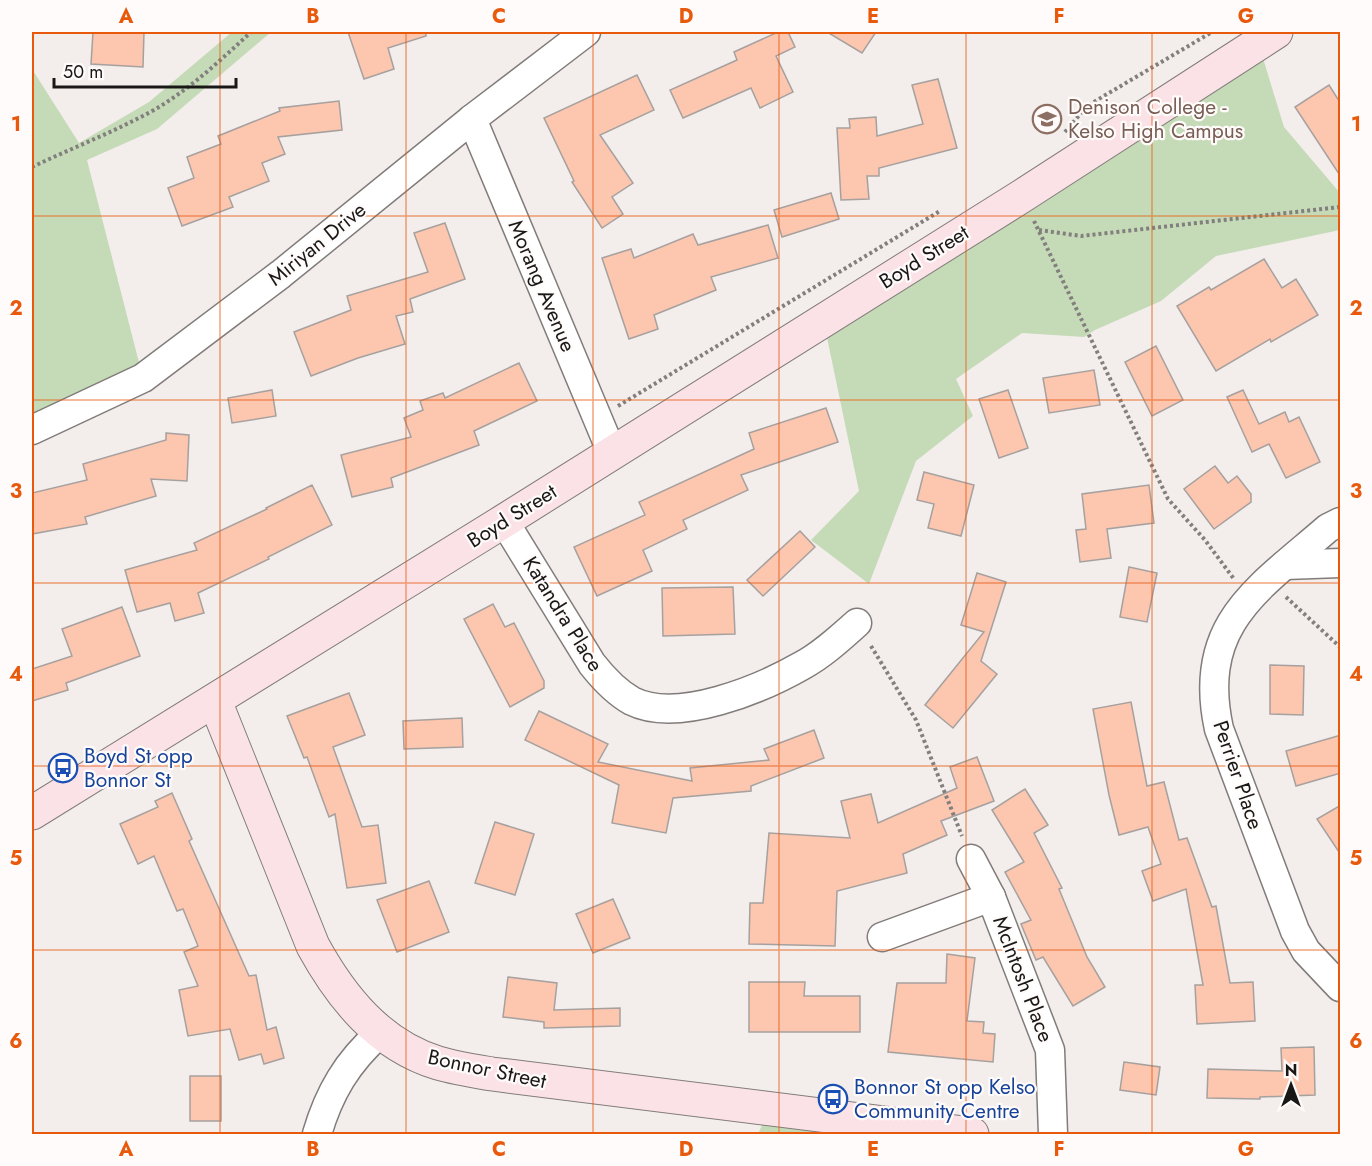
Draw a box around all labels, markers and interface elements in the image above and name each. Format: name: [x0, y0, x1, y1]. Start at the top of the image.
text: A: [118, 2, 134, 31]
text: B: [306, 2, 320, 31]
text: C: [492, 2, 506, 31]
text: D: [679, 2, 693, 31]
text: E: [867, 2, 879, 31]
text: F: [1053, 2, 1065, 31]
text: G: [1238, 2, 1254, 31]
scale bar: [54, 51, 236, 89]
text: 50 m: [63, 59, 103, 85]
place label: Denison College - Kelso High Campus: [1068, 92, 1243, 146]
school or university icon: Denison College - Kelso High Campus: [1031, 103, 1063, 135]
text: 1: [11, 110, 21, 139]
text: 1: [1351, 110, 1361, 139]
street label: Miriyan Drive: [262, 195, 373, 293]
street label: Morang Avenue: [501, 215, 583, 357]
street label: Boyd Street: [873, 218, 975, 296]
text: 2: [9, 294, 23, 323]
text: 2: [1349, 294, 1363, 323]
text: 3: [10, 477, 22, 506]
street label: Boyd Street: [461, 477, 563, 555]
text: 3: [1350, 477, 1362, 506]
street label: Katandra Place: [516, 551, 611, 678]
text: 4: [9, 660, 23, 689]
text: 4: [1349, 660, 1363, 689]
street label: Perrier Place: [1205, 717, 1271, 834]
place label: Boyd St opp Bonnor St: [84, 741, 193, 795]
bus stop icon: Boyd St opp Bonnor St: [47, 752, 79, 784]
text: 5: [10, 844, 23, 873]
text: 5: [1350, 844, 1363, 873]
street label: McIntosh Place: [985, 912, 1061, 1047]
text: 6: [9, 1027, 23, 1056]
text: 6: [1349, 1027, 1363, 1056]
street label: Bonnor Street: [425, 1042, 549, 1096]
north arrow: [1261, 1055, 1321, 1115]
text: N: [1285, 1059, 1297, 1082]
place label: Bonnor St opp Kelso Community Centre: [854, 1072, 1036, 1126]
bus stop icon: Bonnor St opp Kelso Community Centre: [817, 1083, 849, 1115]
text: A: [118, 1135, 134, 1164]
text: B: [306, 1135, 320, 1164]
text: C: [492, 1135, 506, 1164]
text: D: [679, 1135, 693, 1164]
text: E: [867, 1135, 879, 1164]
text: F: [1053, 1135, 1065, 1164]
text: G: [1238, 1135, 1254, 1164]

